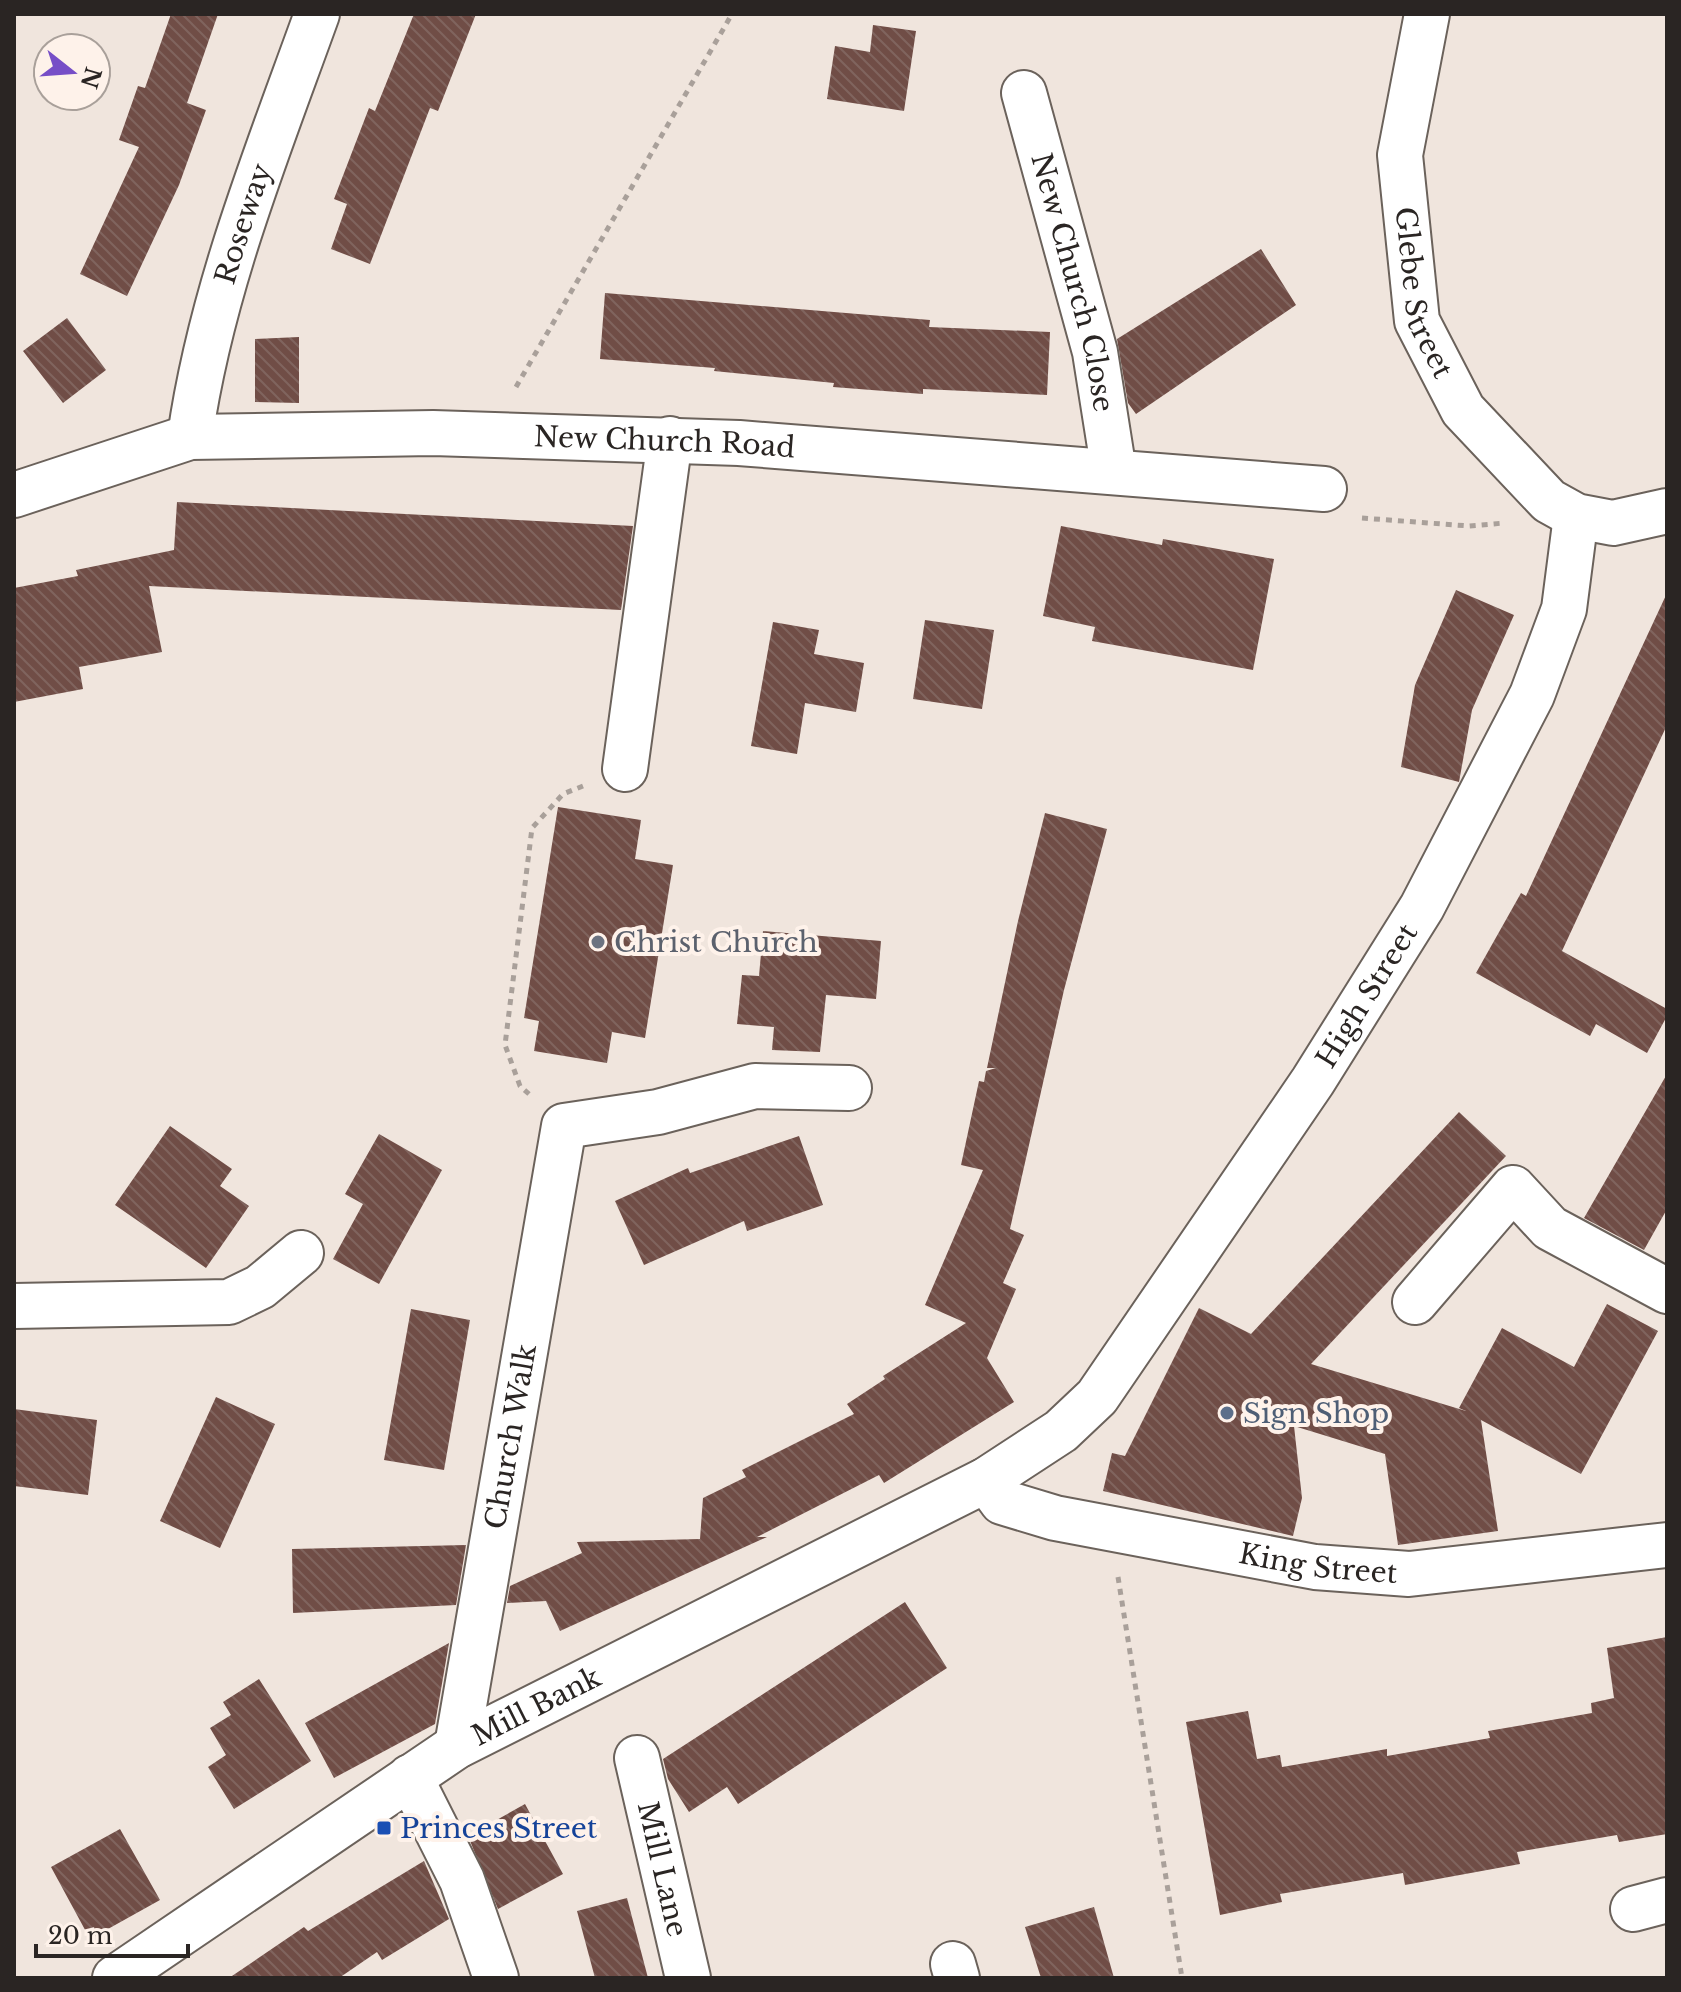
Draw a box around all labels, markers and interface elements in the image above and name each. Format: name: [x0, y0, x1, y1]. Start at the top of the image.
north arrow: [32, 32, 112, 112]
text: N: [75, 64, 107, 92]
street label: New Church Close: [1023, 149, 1121, 414]
street label: Roseway: [208, 159, 279, 288]
street label: Glebe Street: [1387, 205, 1461, 384]
street label: New Church Road: [533, 419, 797, 465]
street label: High Street: [1309, 917, 1425, 1075]
place label: Christ Church: [614, 925, 818, 960]
marker: Christ Church: [589, 933, 607, 951]
street label: Church Walk: [478, 1341, 544, 1532]
place label: Sign Shop: [1243, 1396, 1389, 1431]
marker: Sign Shop: [1218, 1404, 1236, 1422]
street label: King Street: [1236, 1536, 1399, 1591]
street label: Mill Bank: [466, 1659, 608, 1754]
street label: Mill Lane: [630, 1798, 695, 1940]
place label: Princes Street: [400, 1811, 598, 1846]
marker: Princes Street: [375, 1819, 393, 1837]
scale bar: [36, 1908, 188, 1958]
text: 20 m: [48, 1921, 113, 1950]

